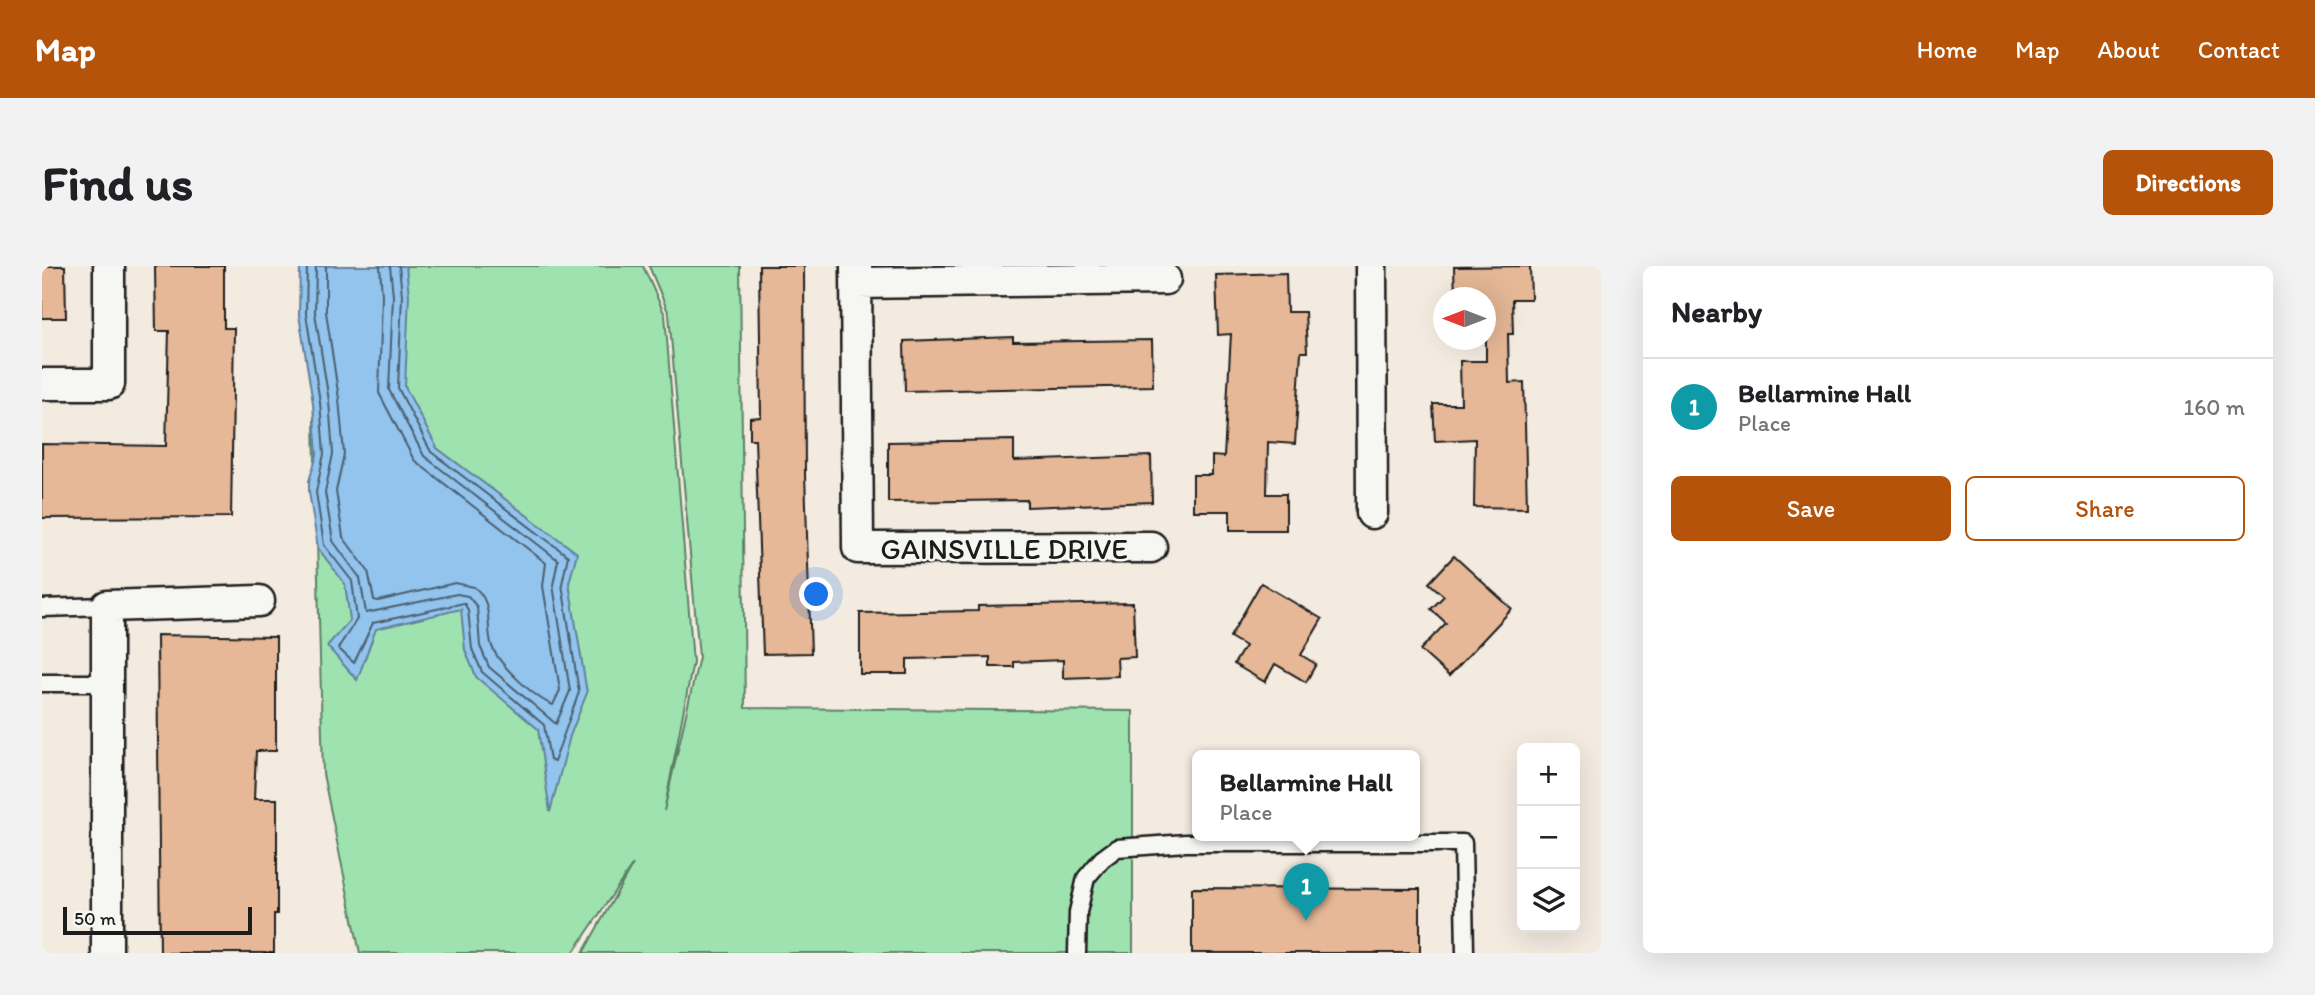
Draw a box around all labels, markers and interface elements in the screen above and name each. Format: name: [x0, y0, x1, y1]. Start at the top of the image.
text: Map: [35, 30, 96, 69]
text: Home: [1917, 35, 1977, 64]
text: Map: [2015, 35, 2059, 64]
text: About: [2097, 35, 2160, 64]
text: Contact: [2198, 35, 2280, 64]
button: Directions: [2103, 150, 2273, 215]
text: Find us: [42, 153, 193, 212]
north arrow: [1433, 287, 1496, 350]
text: Nearby: [1671, 293, 1762, 330]
text: Bellarmine Hall: [1738, 377, 1911, 409]
text: 1: [1689, 393, 1699, 421]
text: 160 m: [2183, 393, 2245, 421]
text: Place: [1738, 409, 1791, 437]
button: Save: [1671, 476, 1951, 541]
button: Share: [1965, 476, 2245, 541]
street label: GAINSVILLE DRIVE: [880, 530, 1128, 567]
your location: [799, 577, 833, 611]
map controls: [1517, 743, 1580, 932]
button: +: [1517, 743, 1580, 806]
popup: [1192, 750, 1420, 841]
text: Bellarmine Hall: [1219, 766, 1393, 798]
text: Place: [1219, 798, 1272, 826]
button: −: [1517, 806, 1580, 869]
pin: 1: [1283, 863, 1329, 921]
button: layers: [1517, 869, 1580, 932]
scale bar: [63, 904, 252, 936]
text: 50 m: [74, 907, 116, 930]

